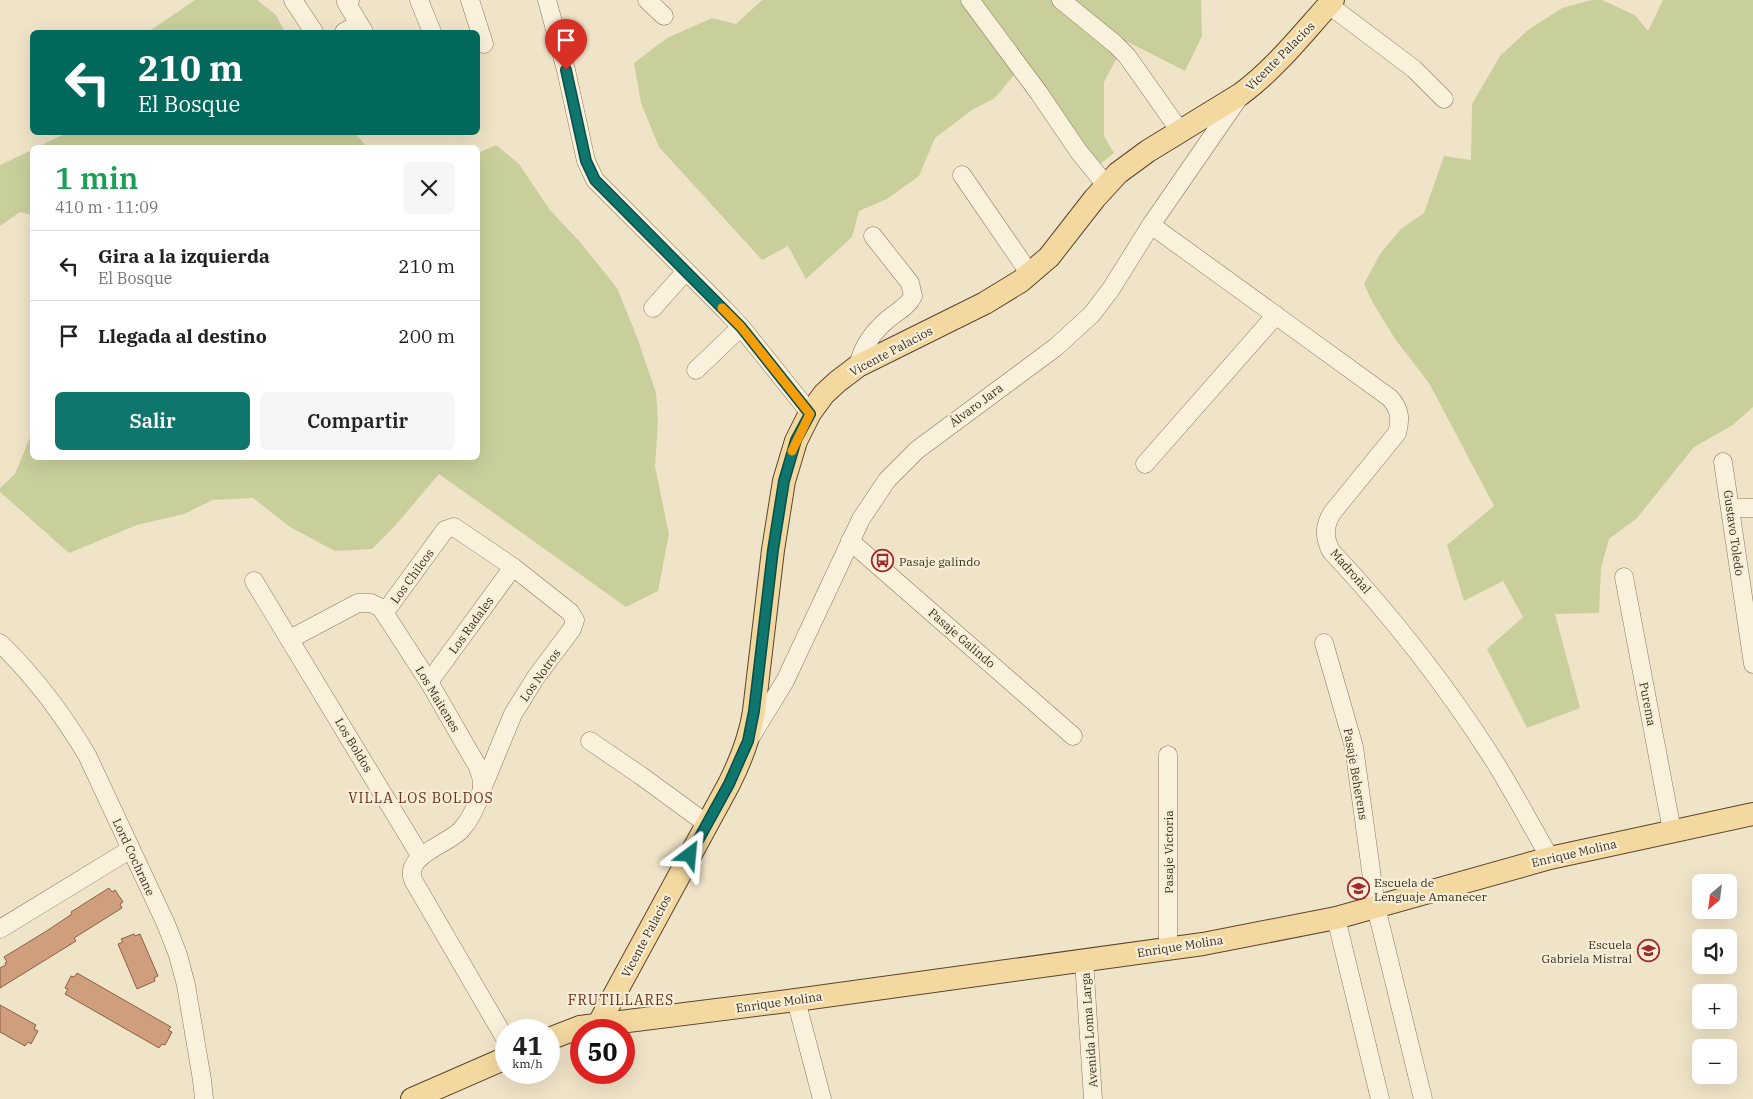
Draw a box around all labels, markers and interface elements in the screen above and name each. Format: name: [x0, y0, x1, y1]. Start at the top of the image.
street label: Vicente Palacios: [1242, 18, 1318, 94]
pin: [545, 19, 587, 70]
icon: arrive: [552, 26, 580, 54]
text: 210 m: [138, 45, 243, 91]
icon: left: [55, 50, 120, 115]
text: El Bosque: [138, 89, 240, 118]
text: 1 min: [55, 158, 138, 197]
button: close: [403, 162, 455, 214]
text: 410 m · 11:09: [55, 197, 158, 217]
text: Gira a la izquierda: [98, 244, 270, 268]
icon: left: [55, 252, 83, 280]
text: 210 m: [398, 254, 455, 278]
text: El Bosque: [98, 268, 172, 288]
icon: arrive: [55, 322, 83, 350]
street label: Vicente Palacios: [847, 323, 935, 379]
text: Llegada al destino: [98, 324, 267, 348]
text: 200 m: [398, 324, 455, 348]
street label: Álvaro Jara: [946, 380, 1006, 430]
button: Salir: [55, 392, 250, 450]
button: Compartir: [260, 392, 455, 450]
street label: Gustavo Toledo: [1721, 489, 1747, 577]
street label: Los Chilcos: [387, 546, 437, 606]
street label: Madroñal: [1328, 546, 1375, 597]
bus stop icon: Pasaje galindo: [871, 549, 895, 573]
place label: Pasaje galindo: [899, 554, 981, 569]
street label: Los Radales: [445, 593, 497, 656]
street label: Pasaje Galindo: [926, 605, 999, 671]
street label: Los Notros: [516, 646, 564, 704]
street label: Los Maitenes: [413, 663, 464, 735]
street label: Purema: [1636, 681, 1660, 728]
street label: Los Boldos: [332, 715, 376, 775]
street label: Pasaje Beherens: [1341, 727, 1371, 821]
district label: VILLA LOS BOLDOS: [348, 789, 494, 807]
street label: Pasaje Victoria: [1161, 810, 1176, 894]
street label: Lord Cochrane: [110, 816, 158, 898]
position arrow: [663, 828, 715, 880]
street label: Enrique Molina: [1530, 836, 1619, 870]
north arrow: [1692, 874, 1738, 919]
map controls: [1692, 874, 1737, 1084]
place label: Escuela de Lenguaje Amanecer: [1374, 875, 1487, 904]
school or university icon: Escuela de Lenguaje Amanecer: [1346, 877, 1370, 901]
street label: Vicente Palacios: [618, 892, 674, 980]
button: sound: [1692, 929, 1737, 974]
street label: Enrique Molina: [1136, 932, 1225, 960]
place label: Escuela Gabriela Mistral: [1541, 937, 1632, 966]
school or university icon: Escuela Gabriela Mistral: [1636, 939, 1660, 963]
street label: Avenida Loma Larga: [1077, 971, 1101, 1088]
button: +: [1692, 984, 1737, 1029]
street label: Enrique Molina: [735, 988, 824, 1015]
district label: FRUTILLARES: [568, 991, 674, 1009]
speed limit sign: 50: [570, 1019, 635, 1084]
text: 41: [512, 1029, 543, 1062]
button: −: [1692, 1039, 1737, 1084]
text: km/h: [512, 1056, 543, 1071]

